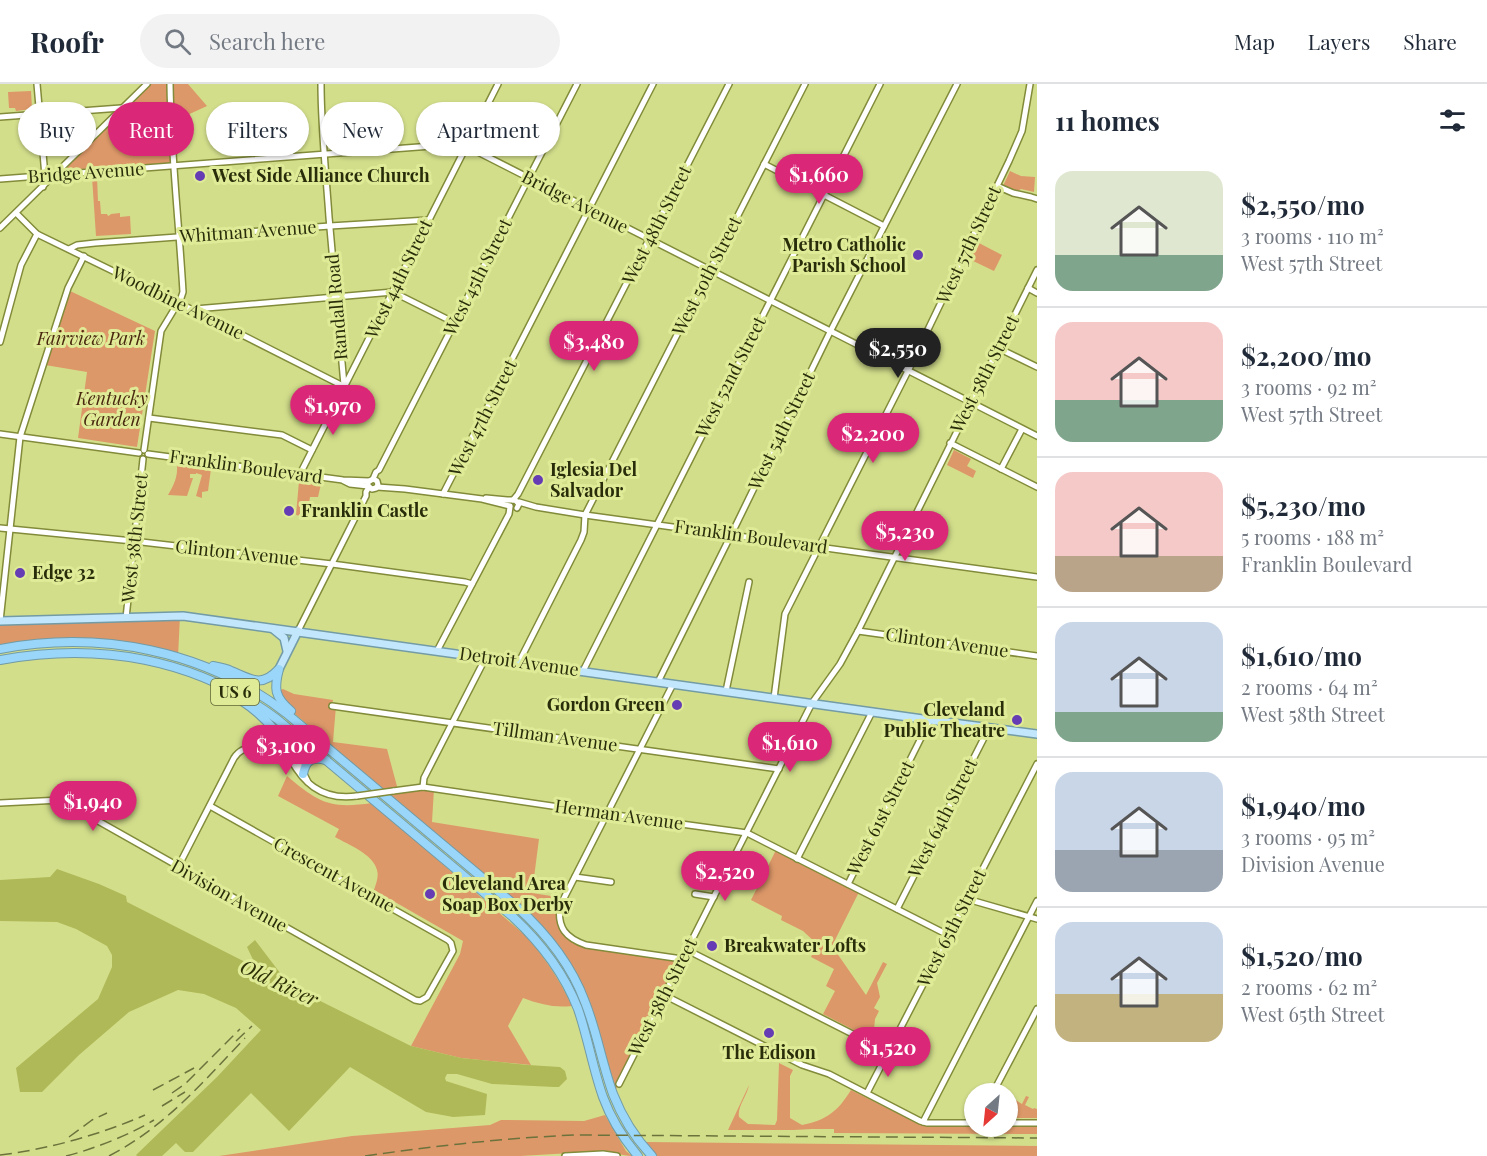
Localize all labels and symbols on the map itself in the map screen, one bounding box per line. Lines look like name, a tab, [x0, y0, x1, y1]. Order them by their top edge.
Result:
pin: $1,660	[770, 154, 868, 205]
street label: Bridge Avenue	[27, 156, 145, 188]
street label: West 48th Street	[615, 160, 697, 289]
place label: West Side Alliance Church	[211, 163, 430, 187]
street label: Bridge Avenue	[518, 164, 633, 238]
marker: West Side Alliance Church	[193, 169, 207, 183]
street label: West 57th Street	[930, 181, 1006, 308]
street label: West 50th Street	[665, 211, 747, 340]
street label: West 45th Street	[437, 213, 517, 340]
street label: Whitman Avenue	[178, 214, 317, 248]
street label: West 44th Street	[358, 214, 438, 343]
place label: Metro Catholic Parish School	[782, 232, 906, 277]
marker: Metro Catholic Parish School	[911, 248, 925, 262]
street label: Randall Road	[319, 252, 353, 361]
street label: Woodbine Avenue	[108, 259, 248, 344]
street label: West 58th Street	[944, 310, 1024, 438]
street label: West 52nd Street	[689, 311, 771, 442]
pin: $3,480	[545, 321, 643, 372]
park label: Fairview Park	[36, 326, 145, 350]
pin: $2,550	[849, 328, 947, 379]
street label: West 47th Street	[442, 354, 522, 481]
street label: West 54th Street	[742, 367, 820, 495]
pin: $1,970	[284, 385, 382, 436]
park label: Kentucky Garden	[75, 386, 148, 431]
pin: $2,200	[824, 413, 922, 464]
street label: Franklin Boulevard	[168, 443, 325, 489]
place label: Iglesia Del Salvador	[550, 457, 638, 502]
street label: West 38th Street	[115, 471, 153, 605]
marker: Iglesia Del Salvador	[531, 473, 545, 487]
place label: Franklin Castle	[301, 498, 428, 522]
marker: Franklin Castle	[282, 504, 296, 518]
pin: $5,230	[856, 511, 954, 562]
street label: Franklin Boulevard	[673, 513, 830, 559]
street label: Clinton Avenue	[174, 534, 300, 570]
place label: Edge 32	[32, 560, 95, 584]
marker: Edge 32	[13, 566, 27, 580]
street label: Clinton Avenue	[884, 622, 1010, 663]
street label: Detroit Avenue	[458, 641, 581, 681]
road number: US 6	[211, 679, 259, 705]
place label: Gordon Green	[547, 692, 665, 716]
place label: Cleveland Public Theatre	[883, 697, 1005, 742]
marker: Gordon Green	[670, 698, 684, 712]
marker: Cleveland Public Theatre	[1010, 713, 1024, 727]
street label: Tillman Avenue	[491, 715, 619, 757]
pin: $1,610	[741, 722, 839, 773]
pin: $3,100	[237, 725, 335, 776]
street label: West 64th Street	[901, 753, 983, 882]
street label: West 61st Street	[840, 756, 920, 880]
pin: $1,940	[44, 781, 142, 832]
street label: Herman Avenue	[553, 793, 685, 835]
street label: Crescent Avenue	[270, 831, 399, 917]
pin: $2,520	[676, 851, 774, 902]
street label: Division Avenue	[167, 853, 292, 937]
street label: West 65th Street	[911, 864, 991, 991]
place label: Cleveland Area Soap Box Derby	[442, 871, 574, 916]
marker: Cleveland Area Soap Box Derby	[423, 887, 437, 901]
street label: West 58th Street	[622, 933, 702, 1061]
place label: Breakwater Lofts	[724, 933, 866, 957]
marker: Breakwater Lofts	[705, 939, 719, 953]
water label: Old River	[236, 952, 324, 1012]
marker: The Edison	[762, 1026, 776, 1040]
pin: $1,520	[839, 1027, 937, 1078]
place label: The Edison	[722, 1040, 816, 1064]
north arrow	[964, 1083, 1018, 1137]

